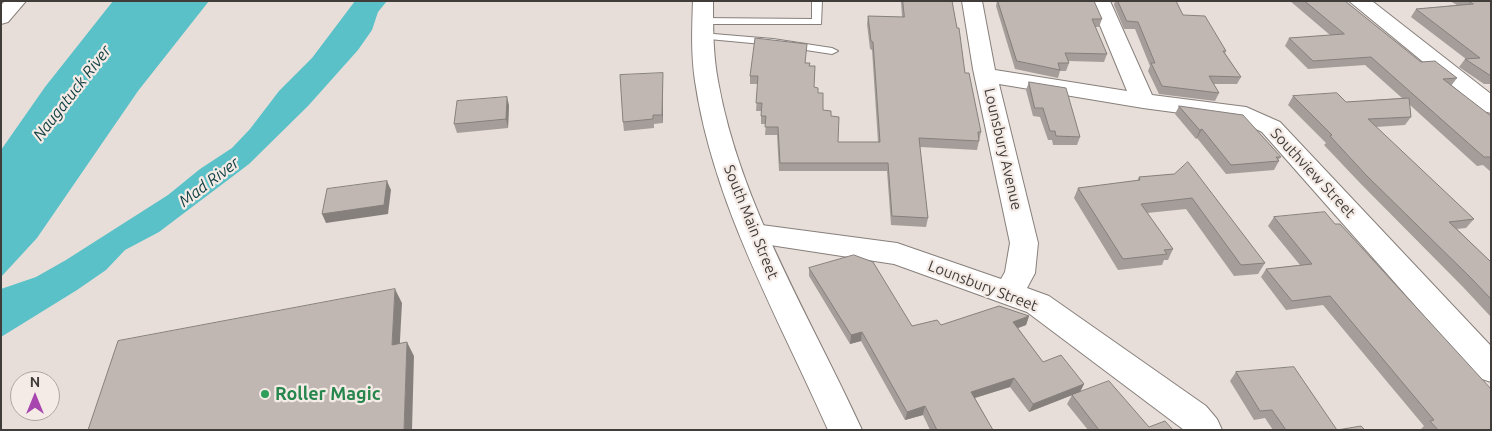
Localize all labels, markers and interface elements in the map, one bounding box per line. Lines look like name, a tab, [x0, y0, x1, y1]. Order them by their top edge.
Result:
water label: Naugatuck River	[29, 42, 115, 144]
street label: Lounsbury Avenue	[980, 86, 1026, 212]
street label: Southview Street	[1267, 125, 1359, 221]
water label: Mad River	[175, 153, 243, 211]
street label: South Main Street	[720, 162, 782, 282]
street label: Lounsbury Street	[926, 257, 1040, 315]
north arrow	[10, 371, 60, 421]
text: N	[30, 374, 40, 390]
place label: Roller Magic	[275, 383, 380, 405]
marker: Roller Magic	[259, 388, 271, 400]

